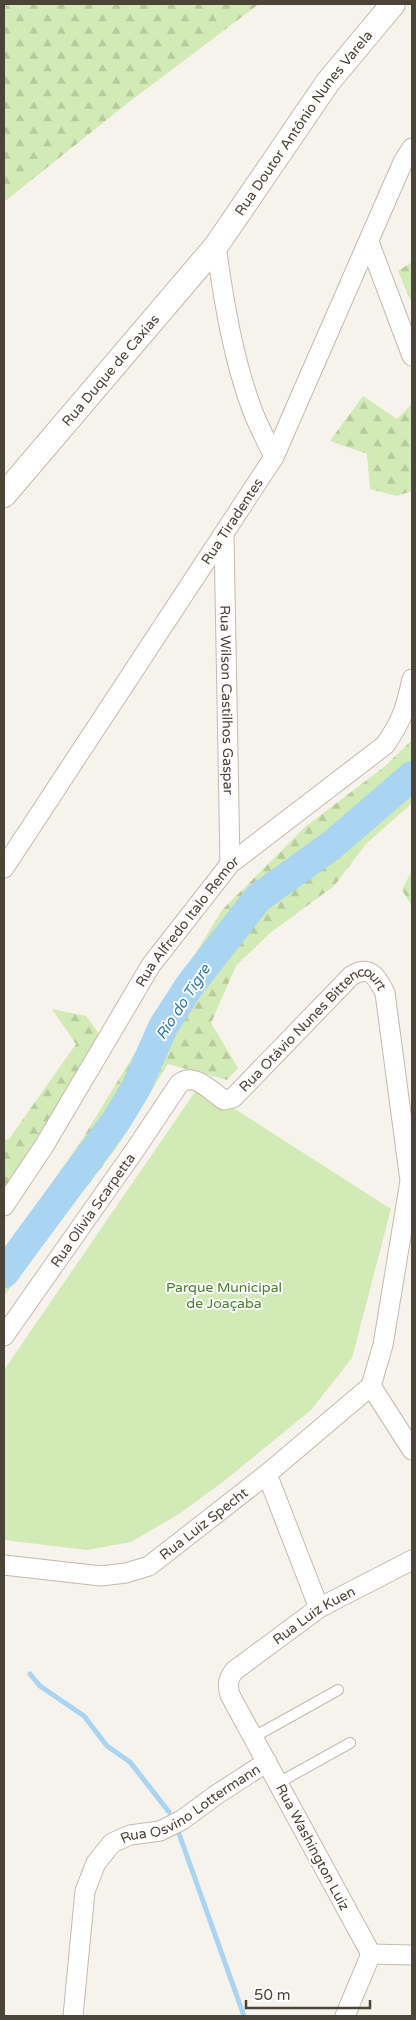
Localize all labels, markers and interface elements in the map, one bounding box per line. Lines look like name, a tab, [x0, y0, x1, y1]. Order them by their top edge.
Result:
street label: Rua Doutor Antônio Nunes Varela	[231, 27, 376, 219]
street label: Rua Duque de Caxias	[58, 311, 163, 430]
street label: Rua Tiradentes	[198, 475, 267, 568]
street label: Rua Wilson Castilhos Gaspar	[216, 605, 237, 796]
street label: Rua Alfredo Italo Remor	[132, 852, 243, 990]
water label: Rio do Tigre	[152, 960, 215, 1043]
street label: Rua Otávio Nunes Bittencourt	[236, 963, 390, 1096]
street label: Rua Olívia Scarpetta	[47, 1150, 139, 1271]
park label: Parque Municipal de Joaçaba	[166, 1279, 282, 1312]
street label: Rua Luiz Specht	[156, 1484, 252, 1564]
street label: Rua Luiz Kuen	[269, 1583, 358, 1648]
street label: Rua Osvino Lottermann	[118, 1761, 264, 1847]
street label: Rua Washington Luiz	[272, 1781, 353, 1913]
scale bar	[246, 1978, 370, 2010]
text: 50 m	[254, 1986, 291, 2004]

